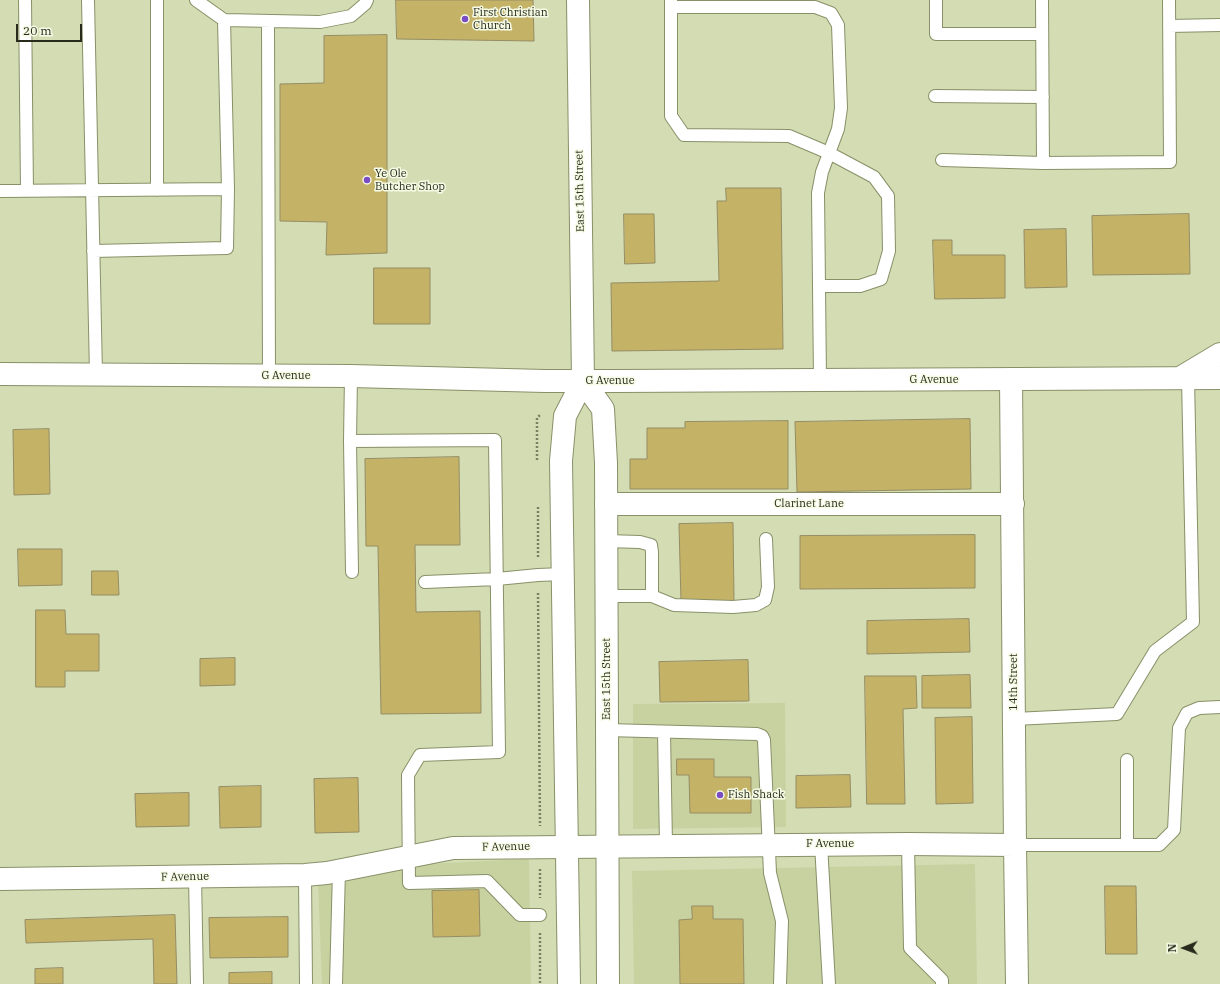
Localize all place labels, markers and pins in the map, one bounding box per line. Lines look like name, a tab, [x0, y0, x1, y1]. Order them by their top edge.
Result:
place label: First Christian Church	[473, 6, 548, 32]
marker: First Christian Church	[460, 14, 470, 24]
place label: Ye Ole Butcher Shop	[375, 167, 445, 193]
marker: Ye Ole Butcher Shop	[362, 175, 372, 185]
place label: Fish Shack	[728, 788, 784, 802]
marker: Fish Shack	[715, 790, 725, 800]

